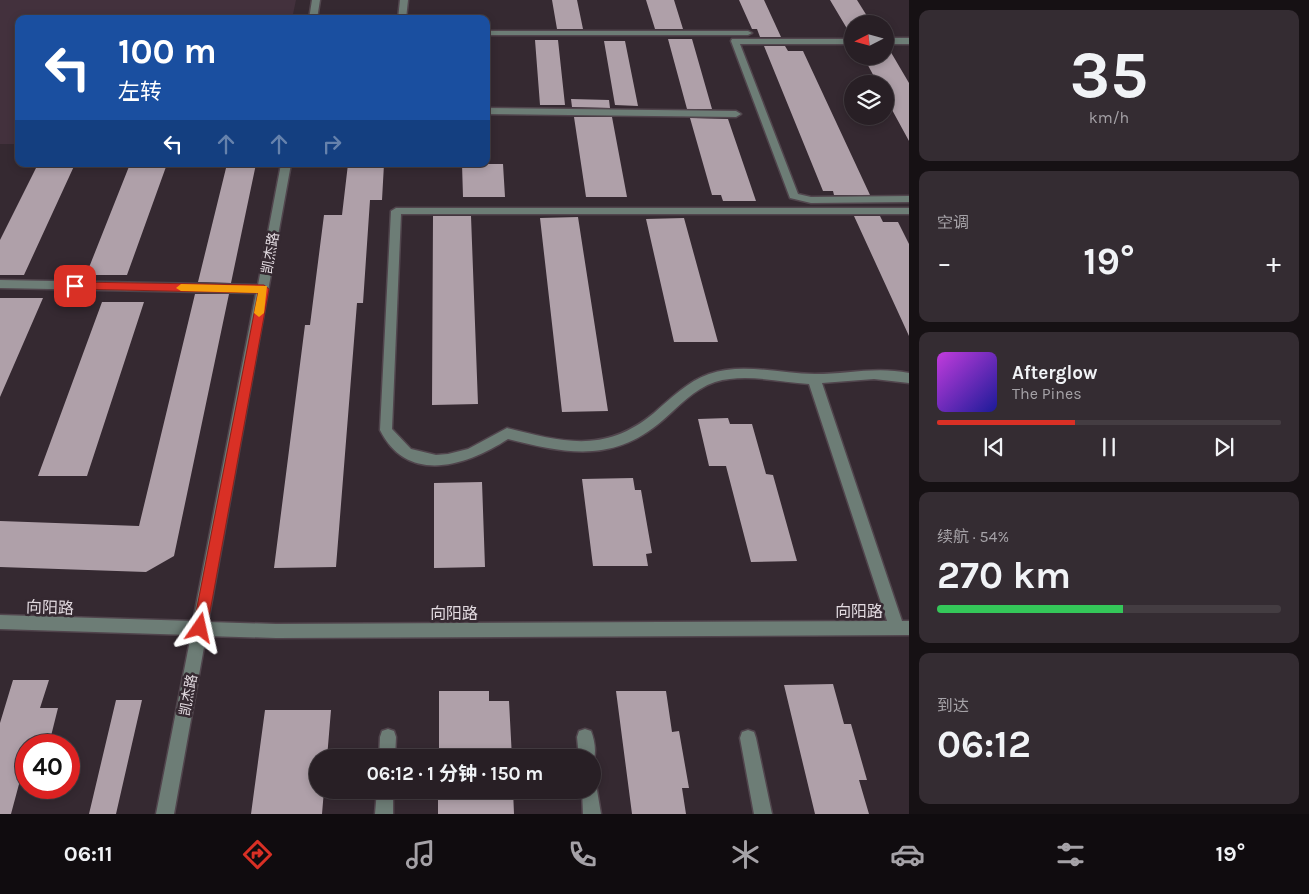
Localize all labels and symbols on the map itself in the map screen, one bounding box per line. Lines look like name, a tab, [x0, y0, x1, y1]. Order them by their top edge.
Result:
north arrow	[844, 15, 894, 65]
street label: 凯杰路	[258, 231, 283, 275]
pin	[54, 265, 96, 307]
street label: 向阳路	[26, 597, 74, 618]
position arrow	[173, 601, 225, 653]
street label: 向阳路	[835, 602, 883, 621]
street label: 向阳路	[430, 604, 478, 623]
street label: 凯杰路	[176, 673, 201, 717]
speed limit sign: 40	[15, 734, 80, 799]

